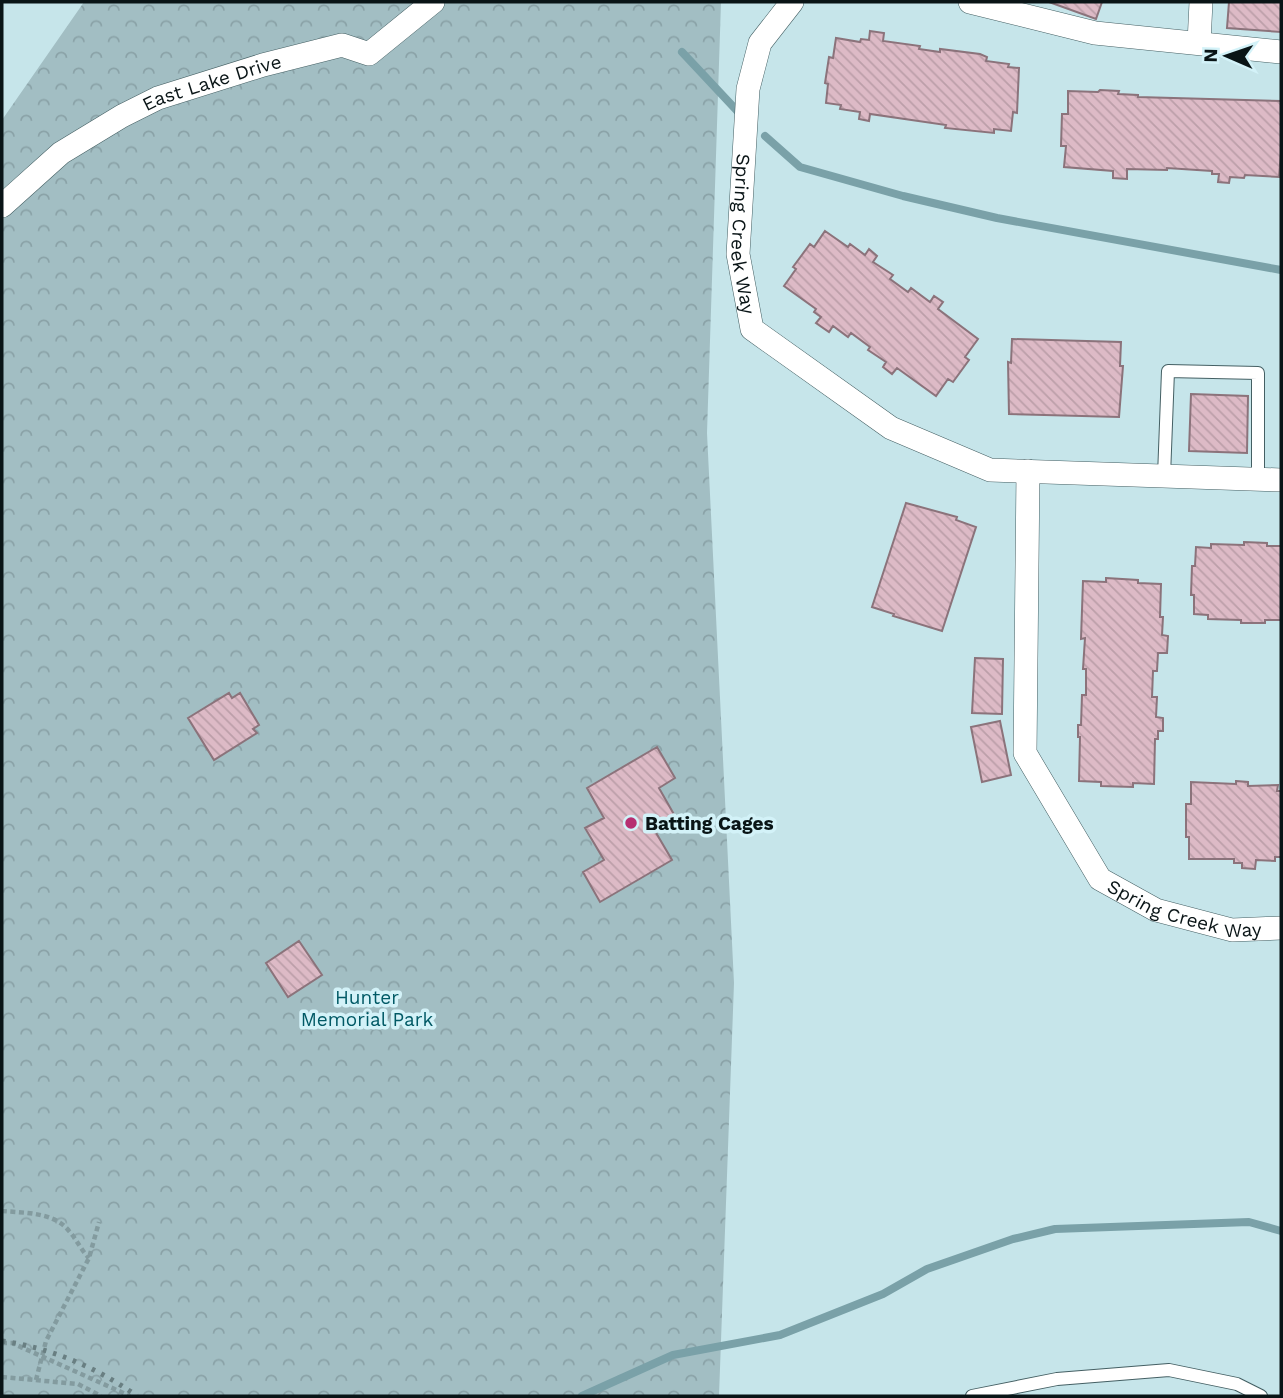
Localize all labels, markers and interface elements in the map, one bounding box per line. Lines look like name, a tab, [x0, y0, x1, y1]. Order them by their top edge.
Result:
north arrow	[1192, 21, 1262, 91]
text: N	[1199, 48, 1222, 63]
street label: East Lake Drive	[139, 50, 284, 116]
street label: Spring Creek Way	[725, 153, 760, 316]
place label: Batting Cages	[645, 812, 774, 835]
marker: Batting Cages	[623, 815, 639, 831]
street label: Spring Creek Way	[1103, 874, 1262, 942]
park label: Hunter Memorial Park	[301, 986, 434, 1031]

